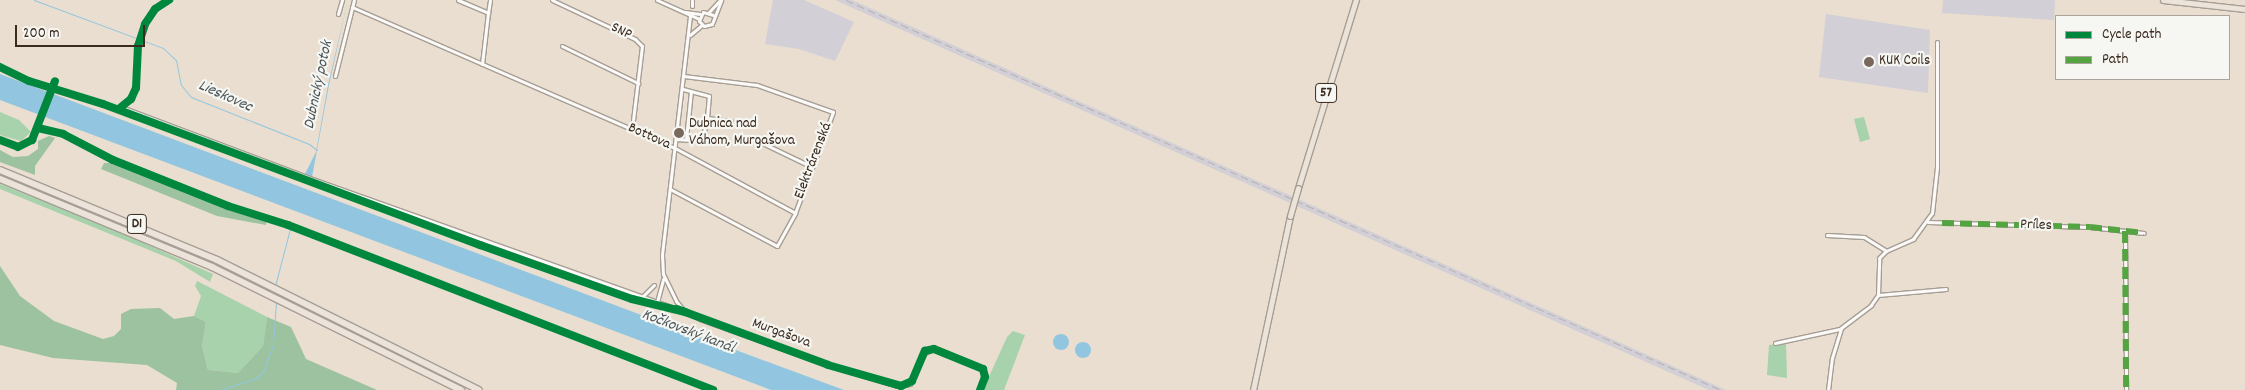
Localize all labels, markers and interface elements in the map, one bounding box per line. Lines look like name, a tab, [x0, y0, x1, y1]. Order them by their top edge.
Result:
scale bar	[18, 15, 148, 47]
legend	[2055, 15, 2230, 80]
street label: SNP	[608, 19, 634, 45]
text: 200 m	[23, 23, 60, 45]
text: Cycle path	[2102, 24, 2161, 46]
water label: Dubnický potok	[300, 39, 338, 131]
text: Path	[2102, 49, 2128, 71]
place label: KUK Coils	[1879, 53, 1930, 71]
marker: KUK Coils	[1863, 56, 1875, 68]
water label: Lieskovec	[195, 77, 255, 117]
road number: 57	[1315, 82, 1337, 105]
place label: Dubnica nad Váhom, Murgašova	[689, 115, 795, 150]
street label: Bottova	[625, 120, 673, 154]
street label: Elektrárenská	[791, 120, 837, 202]
marker: Dubnica nad Váhom, Murgašova	[673, 127, 685, 139]
road number: D1	[126, 212, 148, 235]
street label: Príles	[2020, 216, 2052, 236]
water label: Kočkovský kanál	[639, 305, 737, 359]
street label: Murgašova	[749, 315, 813, 353]

